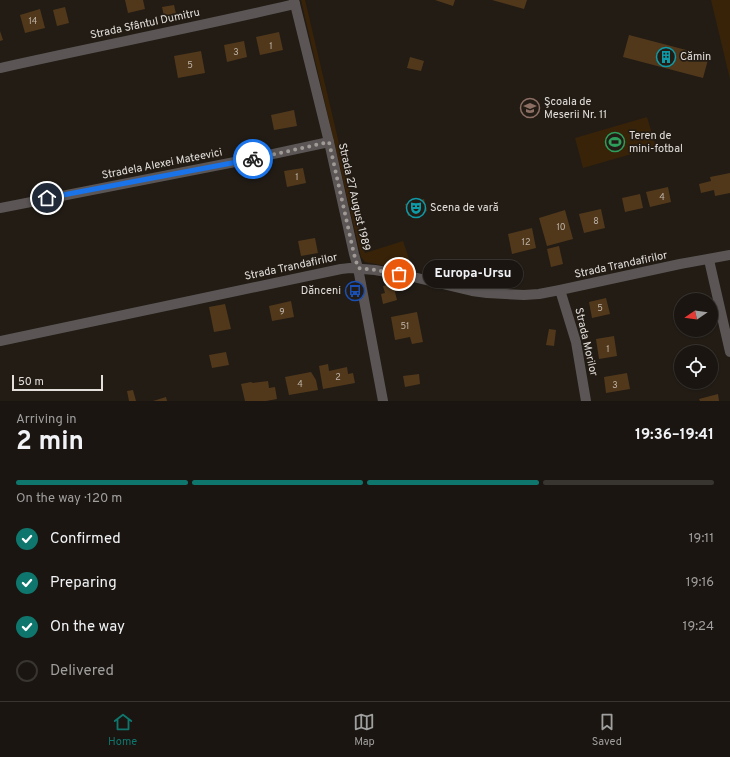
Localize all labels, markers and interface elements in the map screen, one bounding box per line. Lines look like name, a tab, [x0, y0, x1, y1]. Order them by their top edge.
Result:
street label: Strada Sfântul Dumitru	[89, 6, 201, 42]
house number: 14	[29, 16, 38, 27]
house number: 1	[269, 41, 273, 52]
building icon: Cămin	[655, 46, 677, 68]
house number: 3	[233, 47, 239, 58]
place label: Cămin	[680, 50, 711, 64]
house number: 5	[187, 60, 193, 71]
place label: Şcoala de Meserii Nr. 11	[544, 95, 607, 122]
school or university icon: Şcoala de Meserii Nr. 11	[519, 97, 541, 119]
place label: Teren de mini-fotbal	[629, 129, 683, 156]
sports icon: Teren de mini-fotbal	[604, 131, 626, 153]
courier	[233, 139, 273, 179]
street label: Strada 27 August 1989	[335, 142, 373, 252]
street label: Stradela Alexei Mateevici	[101, 145, 223, 183]
icon: bike	[242, 148, 264, 170]
house number: 1	[295, 172, 299, 183]
pin	[30, 181, 64, 215]
icon: home	[36, 187, 58, 209]
house number: 4	[659, 192, 665, 203]
theatre icon: Scena de vară	[405, 197, 427, 219]
place label: Scena de vară	[430, 201, 499, 215]
house number: 8	[593, 216, 599, 227]
house number: 10	[556, 222, 566, 233]
house number: 12	[522, 237, 530, 248]
street label: Strada Trandafirilor	[573, 248, 670, 282]
street label: Strada Trandafirilor	[243, 250, 340, 284]
pin	[382, 257, 416, 291]
callout: Europa-Ursu	[423, 260, 523, 288]
icon: bag	[388, 263, 410, 285]
text: Europa-Ursu	[435, 266, 511, 282]
bus stop icon: Dănceni	[344, 280, 366, 302]
place label: Dănceni	[301, 284, 341, 298]
north arrow	[674, 293, 718, 337]
map controls	[674, 293, 718, 389]
house number: 5	[597, 303, 603, 314]
street label: Strada Morilor	[571, 306, 601, 378]
house number: 9	[279, 307, 285, 318]
house number: 51	[401, 321, 409, 332]
house number: 1	[606, 344, 610, 355]
button: locate	[674, 345, 718, 389]
house number: 2	[335, 372, 341, 383]
scale bar	[12, 373, 103, 392]
text: 50 m	[18, 375, 44, 389]
house number: 4	[297, 379, 303, 390]
house number: 3	[612, 380, 618, 391]
text: Arriving in	[16, 412, 77, 428]
text: 2 min	[16, 426, 84, 459]
text: 19:36–19:41	[635, 426, 714, 445]
text: On the way · 120 m	[16, 491, 122, 507]
icon: check	[16, 528, 38, 550]
text: Confirmed	[50, 530, 121, 549]
text: 19:11	[689, 531, 714, 547]
icon: check	[16, 572, 38, 594]
text: Preparing	[50, 574, 117, 593]
text: 19:16	[686, 575, 714, 591]
icon: check	[16, 616, 38, 638]
text: On the way	[50, 618, 125, 637]
text: 19:24	[683, 619, 714, 635]
text: Delivered	[50, 662, 114, 681]
tab: Home	[108, 711, 137, 749]
tab: Map	[353, 711, 375, 749]
tab: Saved	[592, 711, 622, 749]

